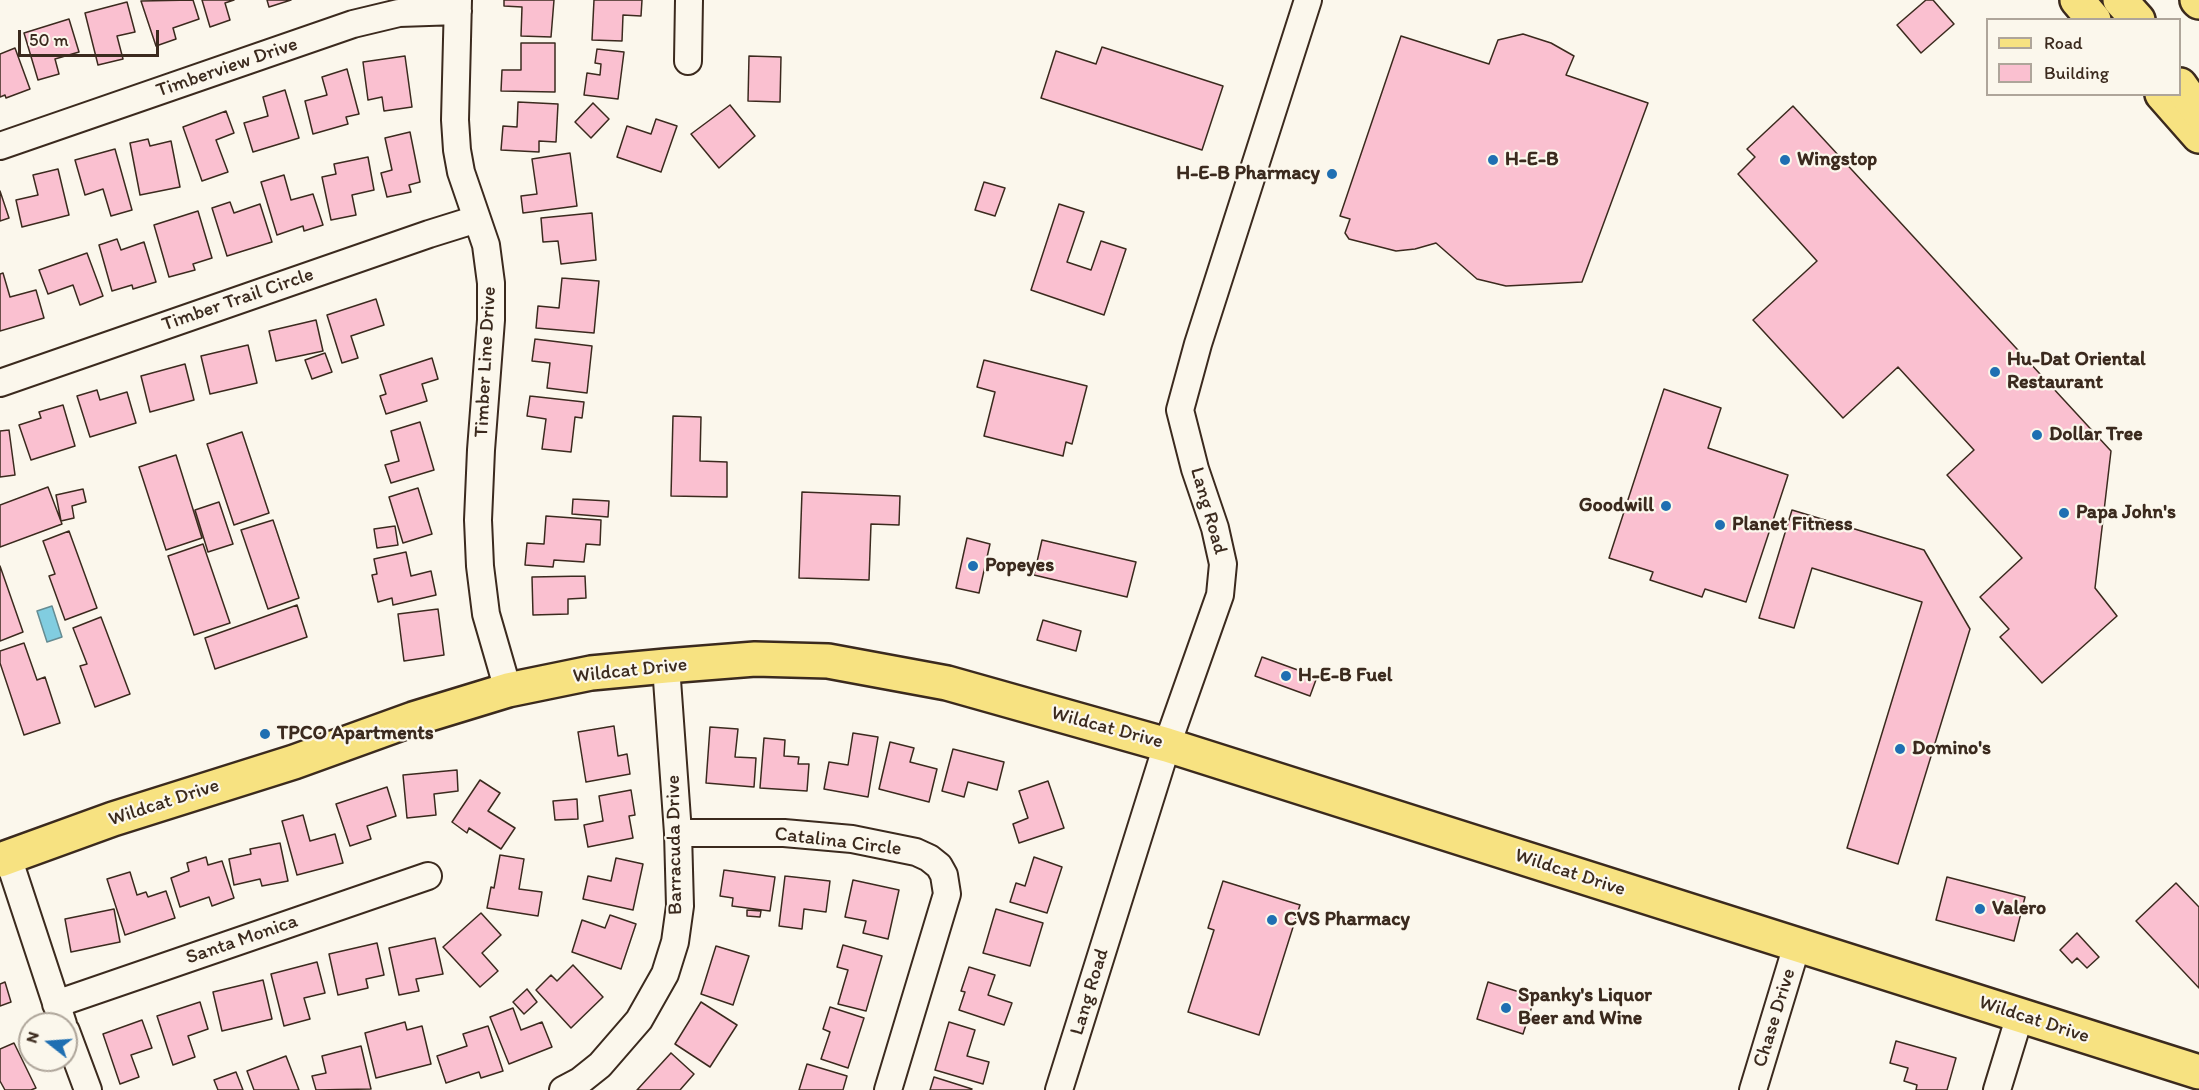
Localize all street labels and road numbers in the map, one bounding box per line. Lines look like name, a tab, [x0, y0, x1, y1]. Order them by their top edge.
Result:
street label: Timberview Drive	[153, 33, 301, 103]
street label: Timber Trail Circle	[159, 263, 317, 337]
street label: Timber Line Drive	[470, 286, 502, 438]
street label: Lang Road	[1184, 465, 1232, 557]
street label: Wildcat Drive	[572, 653, 688, 689]
street label: Wildcat Drive	[1048, 702, 1166, 754]
street label: Wildcat Drive	[106, 774, 222, 832]
street label: Barracuda Drive	[662, 775, 688, 915]
street label: Catalina Circle	[773, 822, 903, 862]
street label: Wildcat Drive	[1512, 844, 1628, 902]
street label: Santa Monica	[183, 910, 301, 970]
street label: Lang Road	[1065, 946, 1115, 1038]
street label: Chase Drive	[1749, 966, 1801, 1070]
street label: Wildcat Drive	[1976, 991, 2092, 1049]

